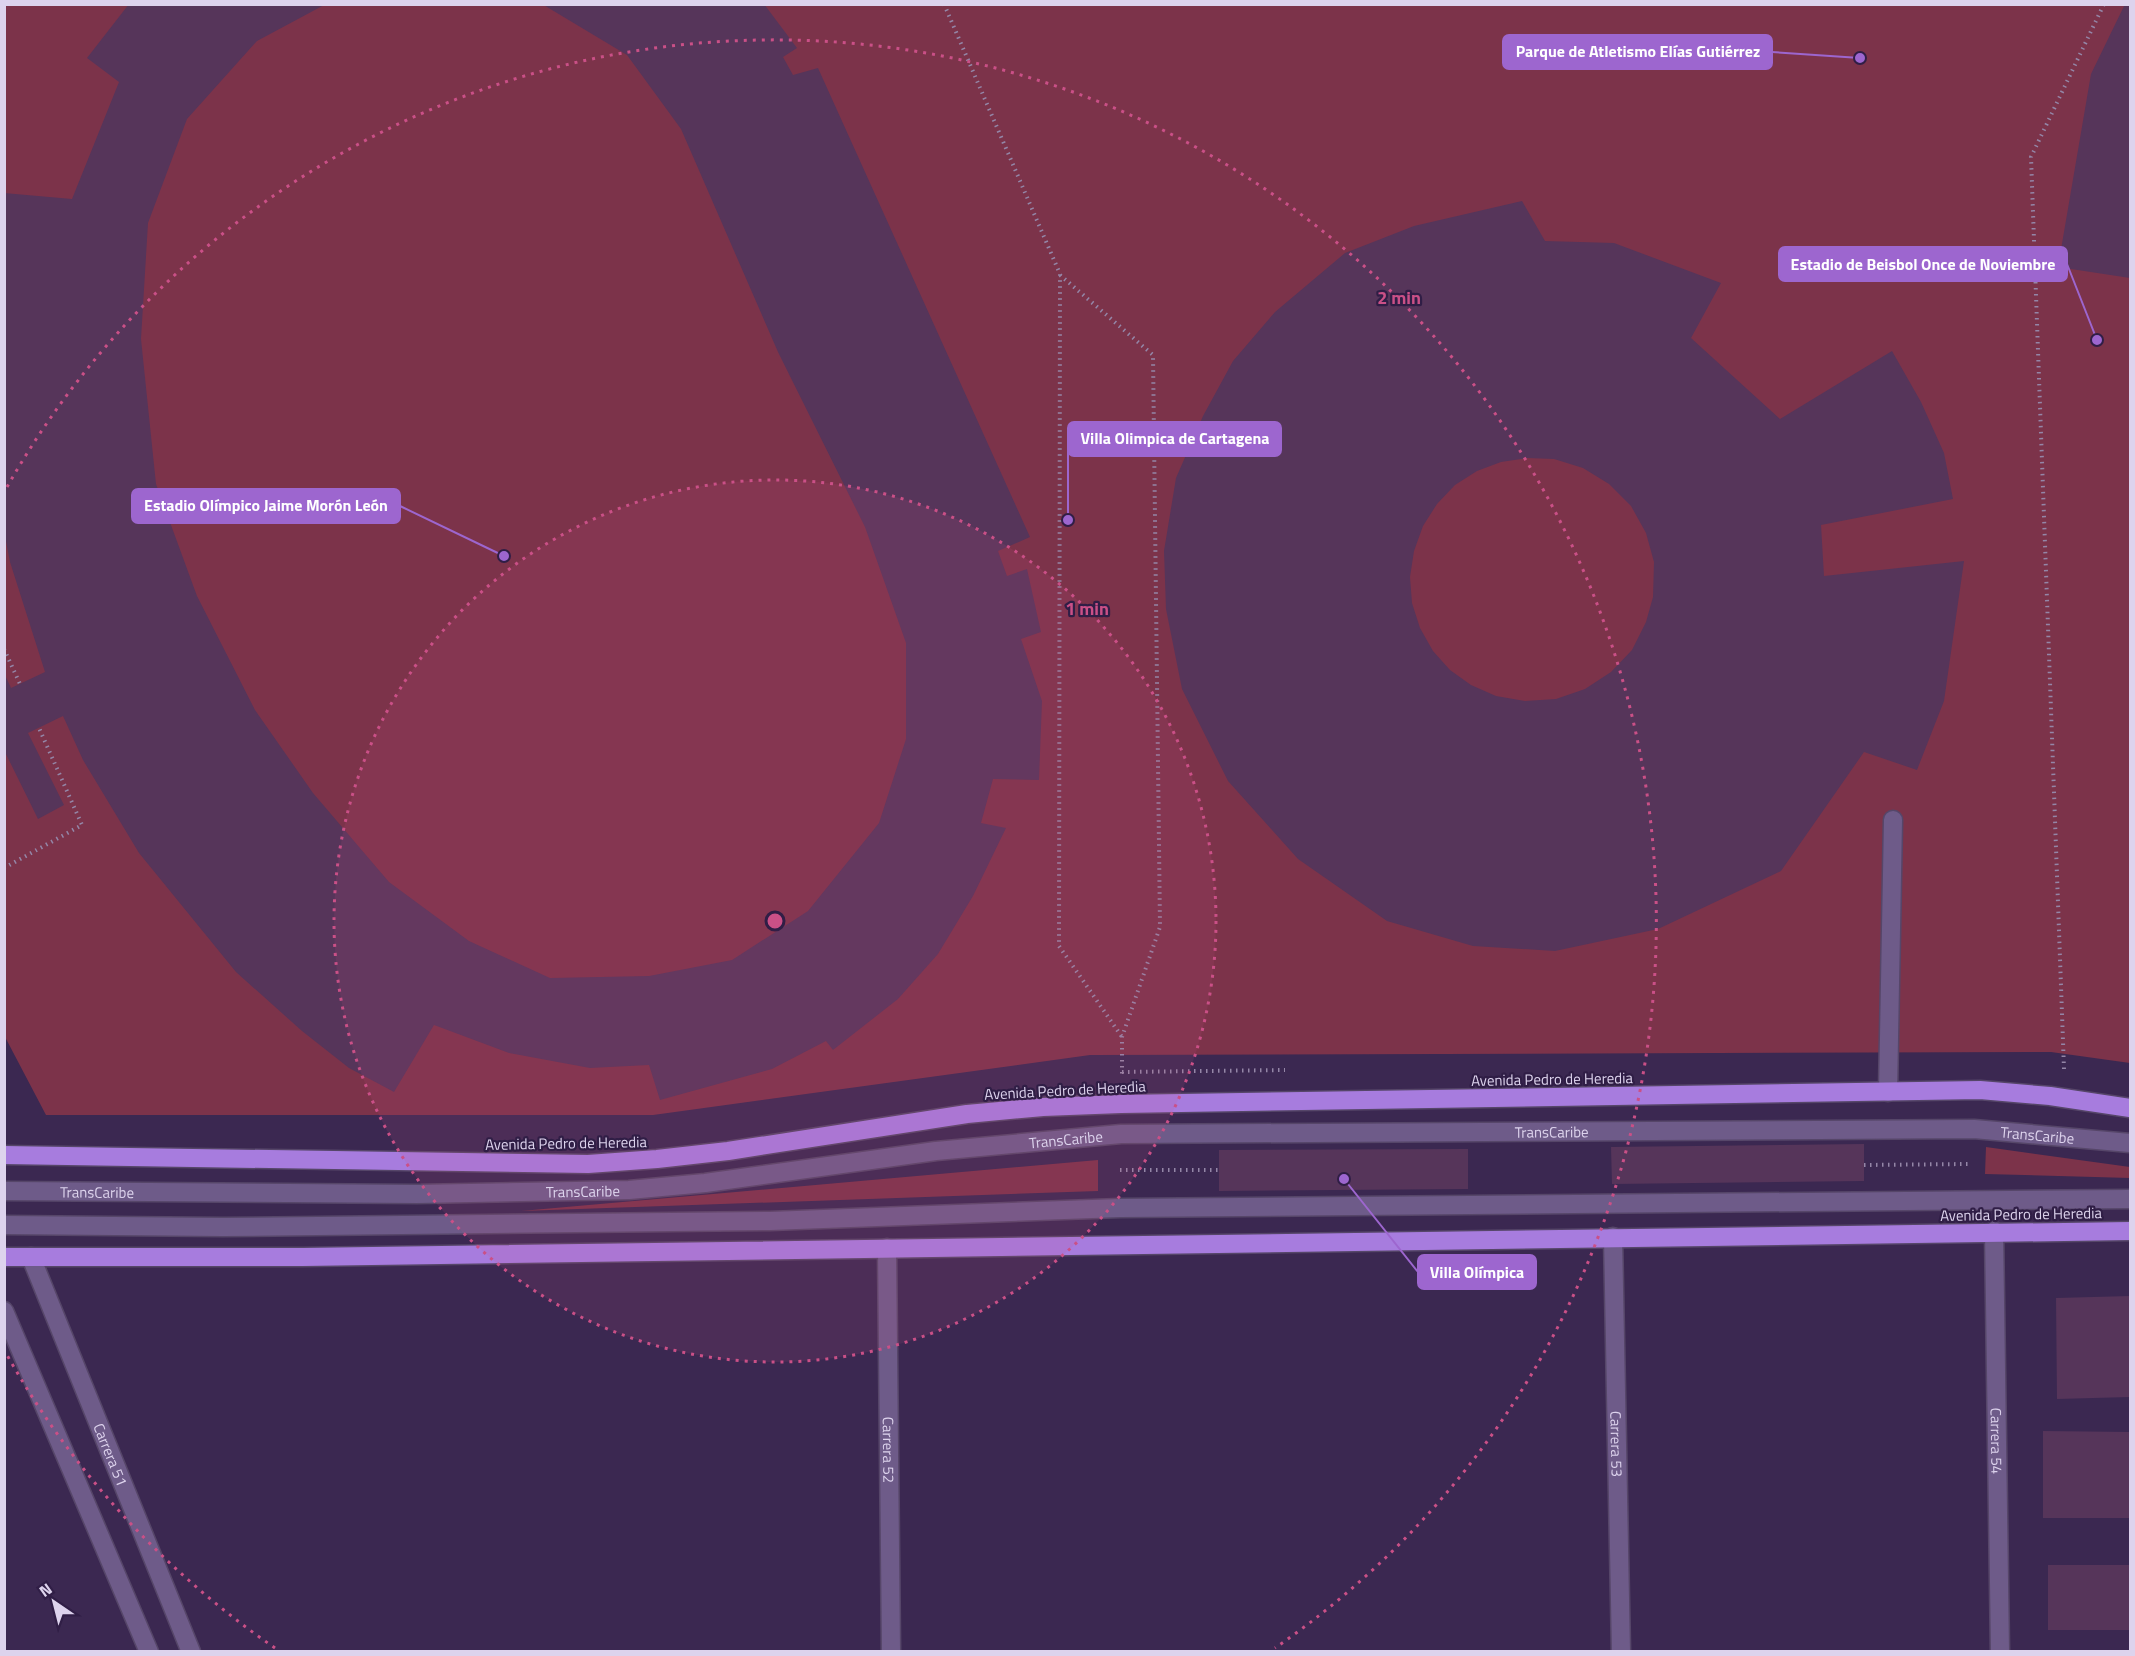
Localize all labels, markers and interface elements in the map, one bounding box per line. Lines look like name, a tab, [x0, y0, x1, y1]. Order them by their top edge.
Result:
callout: Parque de Atletismo Elías Gutiérrez	[1503, 35, 1772, 69]
text: Parque de Atletismo Elías Gutiérrez	[1516, 39, 1760, 63]
callout: Estadio de Beisbol Once de Noviembre	[1779, 247, 2067, 281]
text: Estadio de Beisbol Once de Noviembre	[1791, 252, 2055, 276]
text: 2 min	[1377, 284, 1421, 311]
callout: Villa Olimpica de Cartagena	[1068, 422, 1281, 456]
text: Villa Olimpica de Cartagena	[1080, 426, 1270, 450]
callout: Estadio Olímpico Jaime Morón León	[132, 489, 400, 523]
text: Estadio Olímpico Jaime Morón León	[144, 493, 388, 517]
text: 1 min	[1065, 595, 1109, 622]
centre of rings	[765, 911, 785, 931]
street label: Avenida Pedro de Heredia	[1471, 1066, 1634, 1092]
street label: Avenida Pedro de Heredia	[984, 1074, 1147, 1106]
street label: TransCaribe	[1515, 1120, 1589, 1143]
street label: TransCaribe	[1999, 1120, 2075, 1149]
street label: TransCaribe	[1028, 1124, 1104, 1154]
street label: Avenida Pedro de Heredia	[485, 1130, 648, 1156]
street label: TransCaribe	[546, 1179, 620, 1203]
street label: TransCaribe	[60, 1180, 134, 1203]
street label: Avenida Pedro de Heredia	[1940, 1201, 2103, 1227]
callout: Villa Olímpica	[1418, 1255, 1536, 1289]
text: Villa Olímpica	[1430, 1260, 1524, 1284]
street label: Carrera 54	[1985, 1408, 2009, 1474]
street label: Carrera 53	[1605, 1411, 1629, 1477]
street label: Carrera 52	[877, 1417, 901, 1483]
street label: Carrera 51	[88, 1419, 134, 1489]
north arrow	[24, 1572, 84, 1632]
text: N	[34, 1577, 57, 1603]

